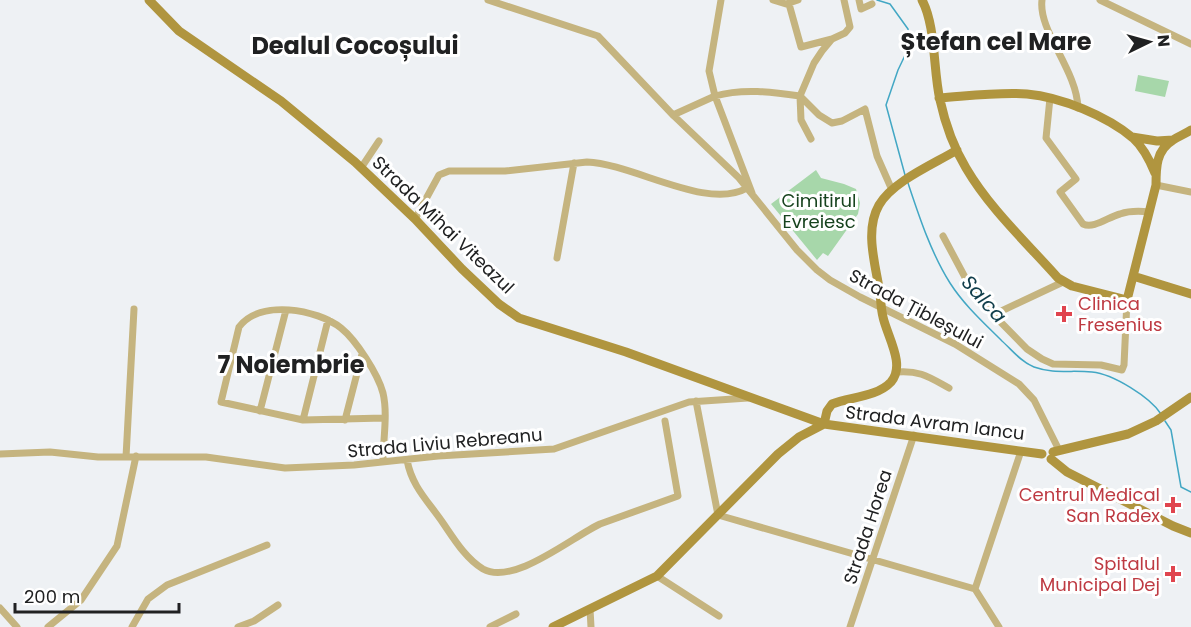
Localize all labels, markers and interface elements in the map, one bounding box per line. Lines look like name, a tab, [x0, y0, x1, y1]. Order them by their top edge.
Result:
north arrow	[1119, 12, 1179, 72]
district label: Ștefan cel Mare	[900, 25, 1092, 58]
district label: Dealul Cocoșului	[251, 29, 459, 62]
text: N	[1151, 34, 1175, 48]
street label: Strada Mihai Viteazul	[367, 150, 520, 299]
park label: Cimitirul Evreiesc	[782, 188, 856, 234]
street label: Strada Țibleșului	[845, 263, 988, 354]
water label: Salca	[955, 269, 1013, 329]
place label: Clinica Fresenius	[1078, 291, 1162, 337]
marker: Clinica Fresenius	[1055, 305, 1073, 323]
district label: 7 Noiembrie	[218, 348, 365, 381]
street label: Strada Avram Iancu	[844, 399, 1026, 446]
street label: Strada Liviu Rebreanu	[346, 422, 543, 463]
street label: Strada Horea	[837, 466, 898, 587]
place label: Centrul Medical San Radex	[1019, 482, 1160, 528]
marker: Centrul Medical San Radex	[1164, 496, 1182, 514]
place label: Spitalul Municipal Dej	[1040, 551, 1160, 597]
marker: Spitalul Municipal Dej	[1164, 565, 1182, 583]
scale bar	[15, 576, 178, 614]
text: 200 m	[24, 584, 80, 609]

